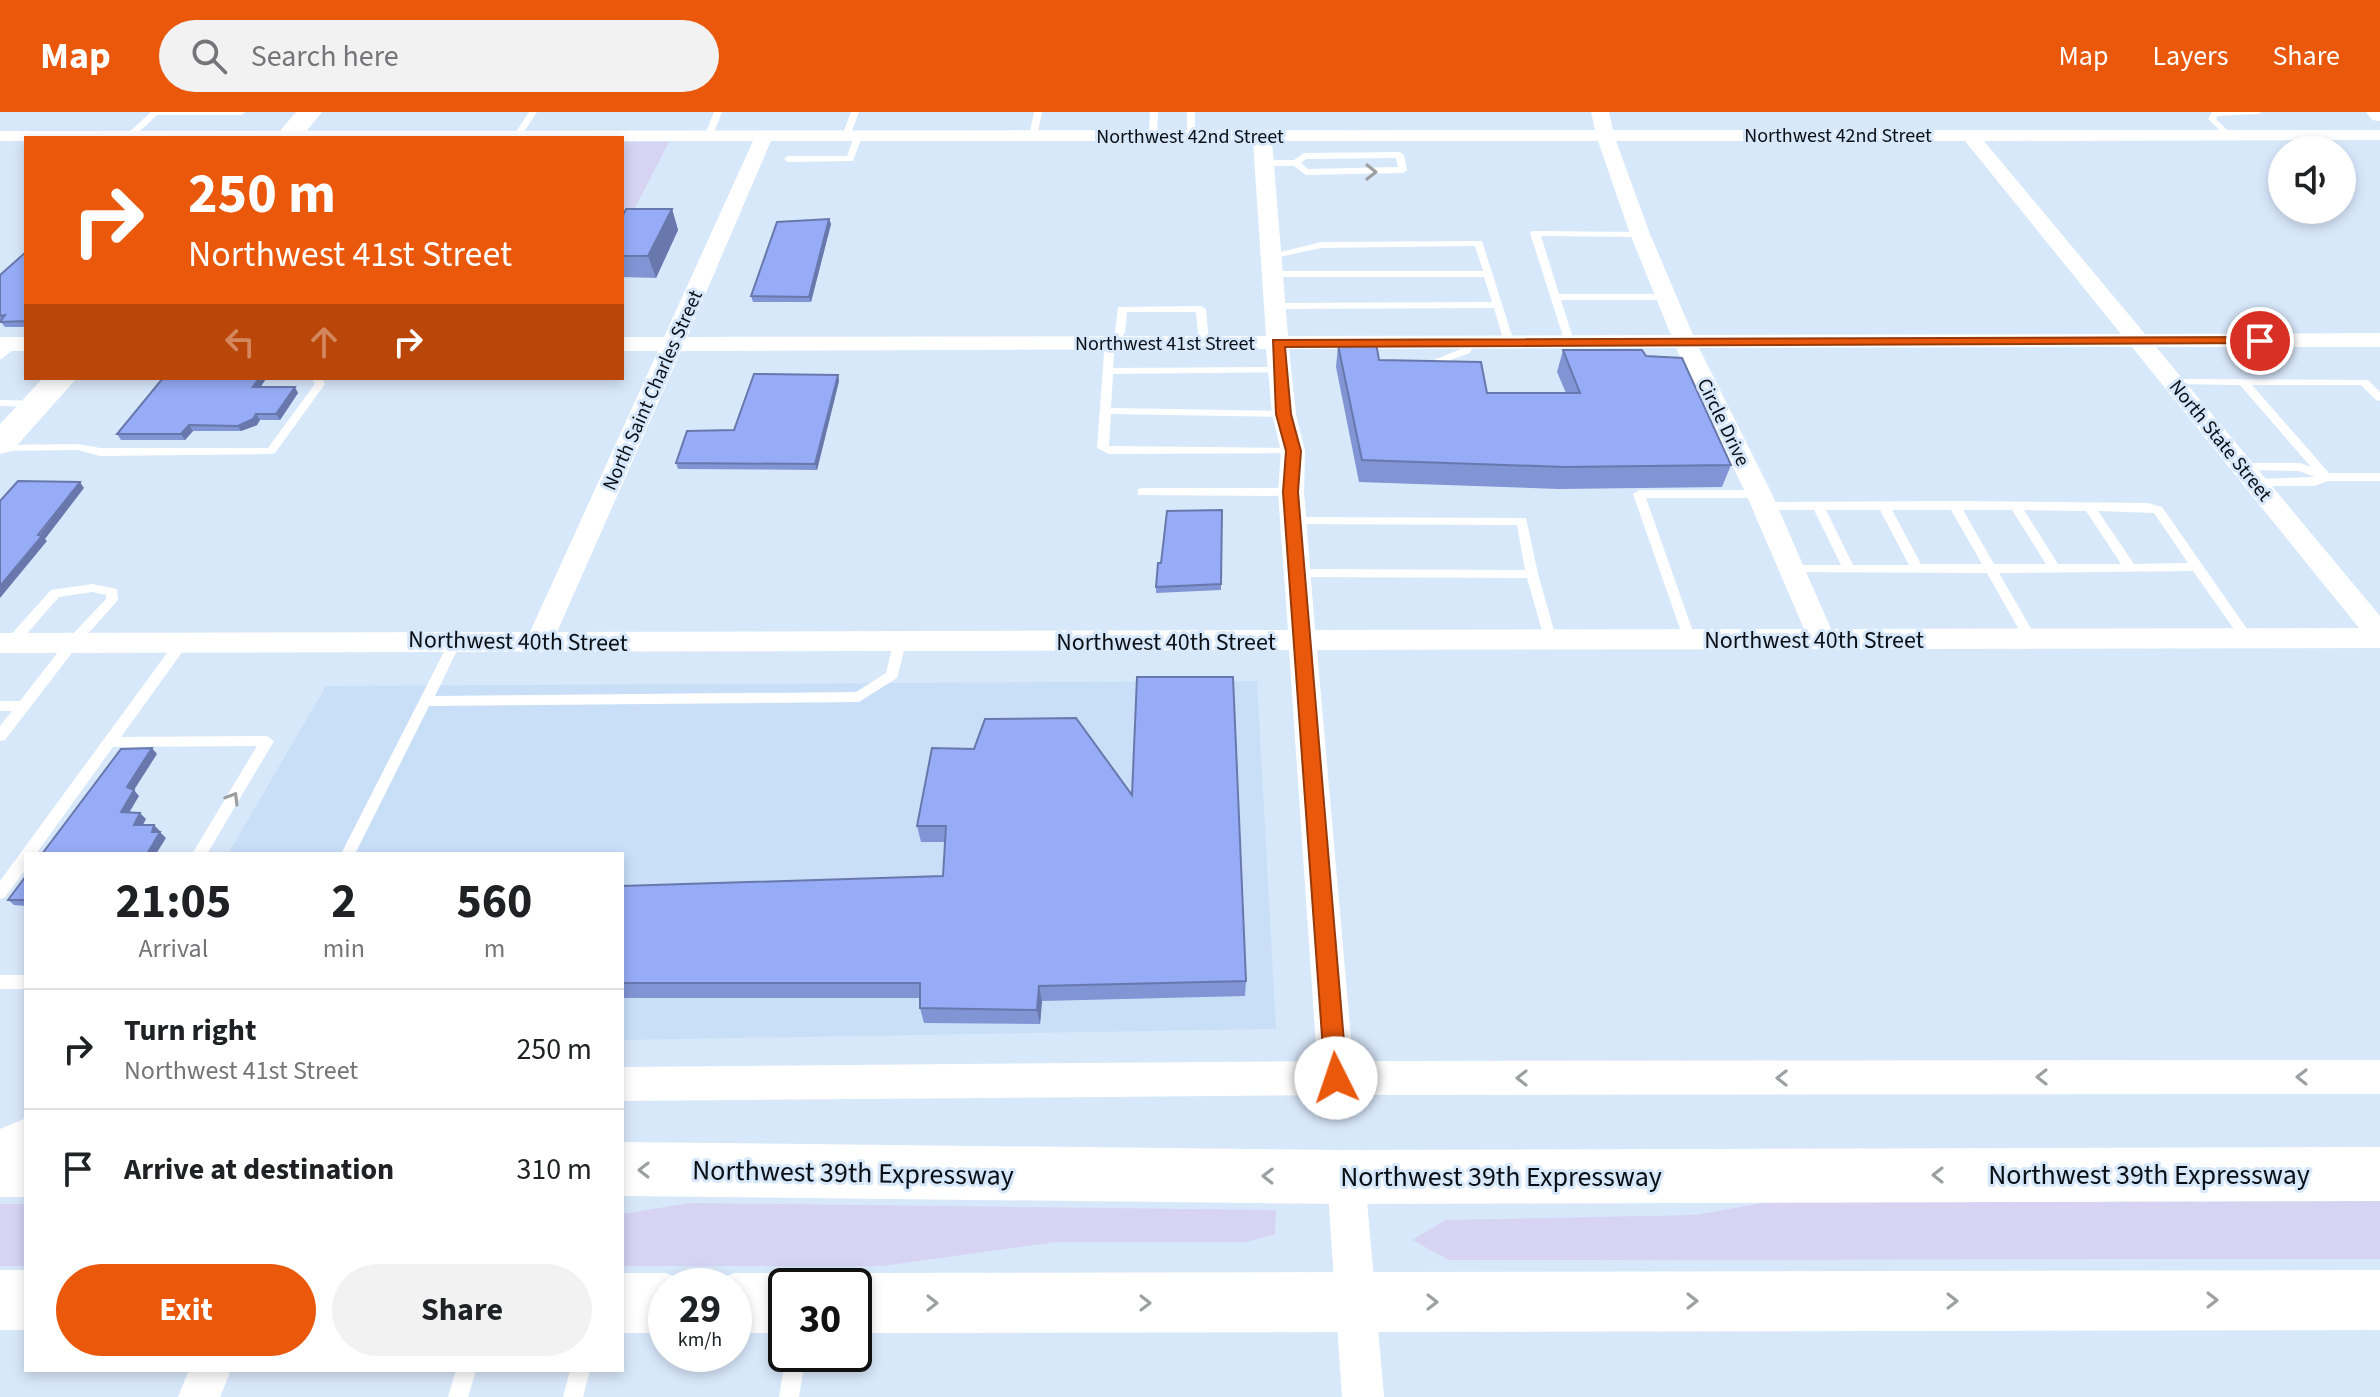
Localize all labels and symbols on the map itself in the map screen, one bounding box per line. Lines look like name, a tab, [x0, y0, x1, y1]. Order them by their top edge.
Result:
street label: Northwest 42nd Street	[1744, 122, 1932, 150]
street label: Northwest 42nd Street	[1096, 123, 1284, 151]
one-way arrow	[1365, 163, 1378, 181]
street label: North Saint Charles Street	[596, 286, 710, 495]
pin	[2226, 307, 2294, 375]
street label: Northwest 41st Street	[1075, 330, 1255, 358]
street label: Circle Drive	[1690, 374, 1756, 471]
street label: North State Street	[2162, 374, 2278, 508]
street label: Northwest 40th Street	[408, 622, 628, 661]
street label: Northwest 40th Street	[1704, 623, 1924, 658]
street label: Northwest 40th Street	[1056, 625, 1276, 660]
one-way arrow	[223, 792, 239, 807]
position arrow	[1294, 1036, 1378, 1120]
one-way arrow	[2035, 1068, 2048, 1086]
one-way arrow	[2295, 1068, 2308, 1086]
one-way arrow	[1515, 1069, 1528, 1087]
one-way arrow	[1775, 1069, 1788, 1087]
street label: Northwest 39th Expressway	[692, 1150, 1014, 1196]
street label: Northwest 39th Expressway	[1988, 1155, 2310, 1195]
street label: Northwest 39th Expressway	[1340, 1157, 1662, 1197]
one-way arrow	[637, 1161, 650, 1178]
one-way arrow	[1931, 1166, 1944, 1184]
one-way arrow	[1261, 1168, 1274, 1185]
speed limit sign: 30	[768, 1268, 872, 1372]
one-way arrow	[2206, 1291, 2219, 1309]
one-way arrow	[1686, 1292, 1699, 1310]
one-way arrow	[1946, 1292, 1959, 1310]
one-way arrow	[1426, 1293, 1439, 1311]
one-way arrow	[926, 1294, 939, 1312]
one-way arrow	[1139, 1294, 1152, 1312]

